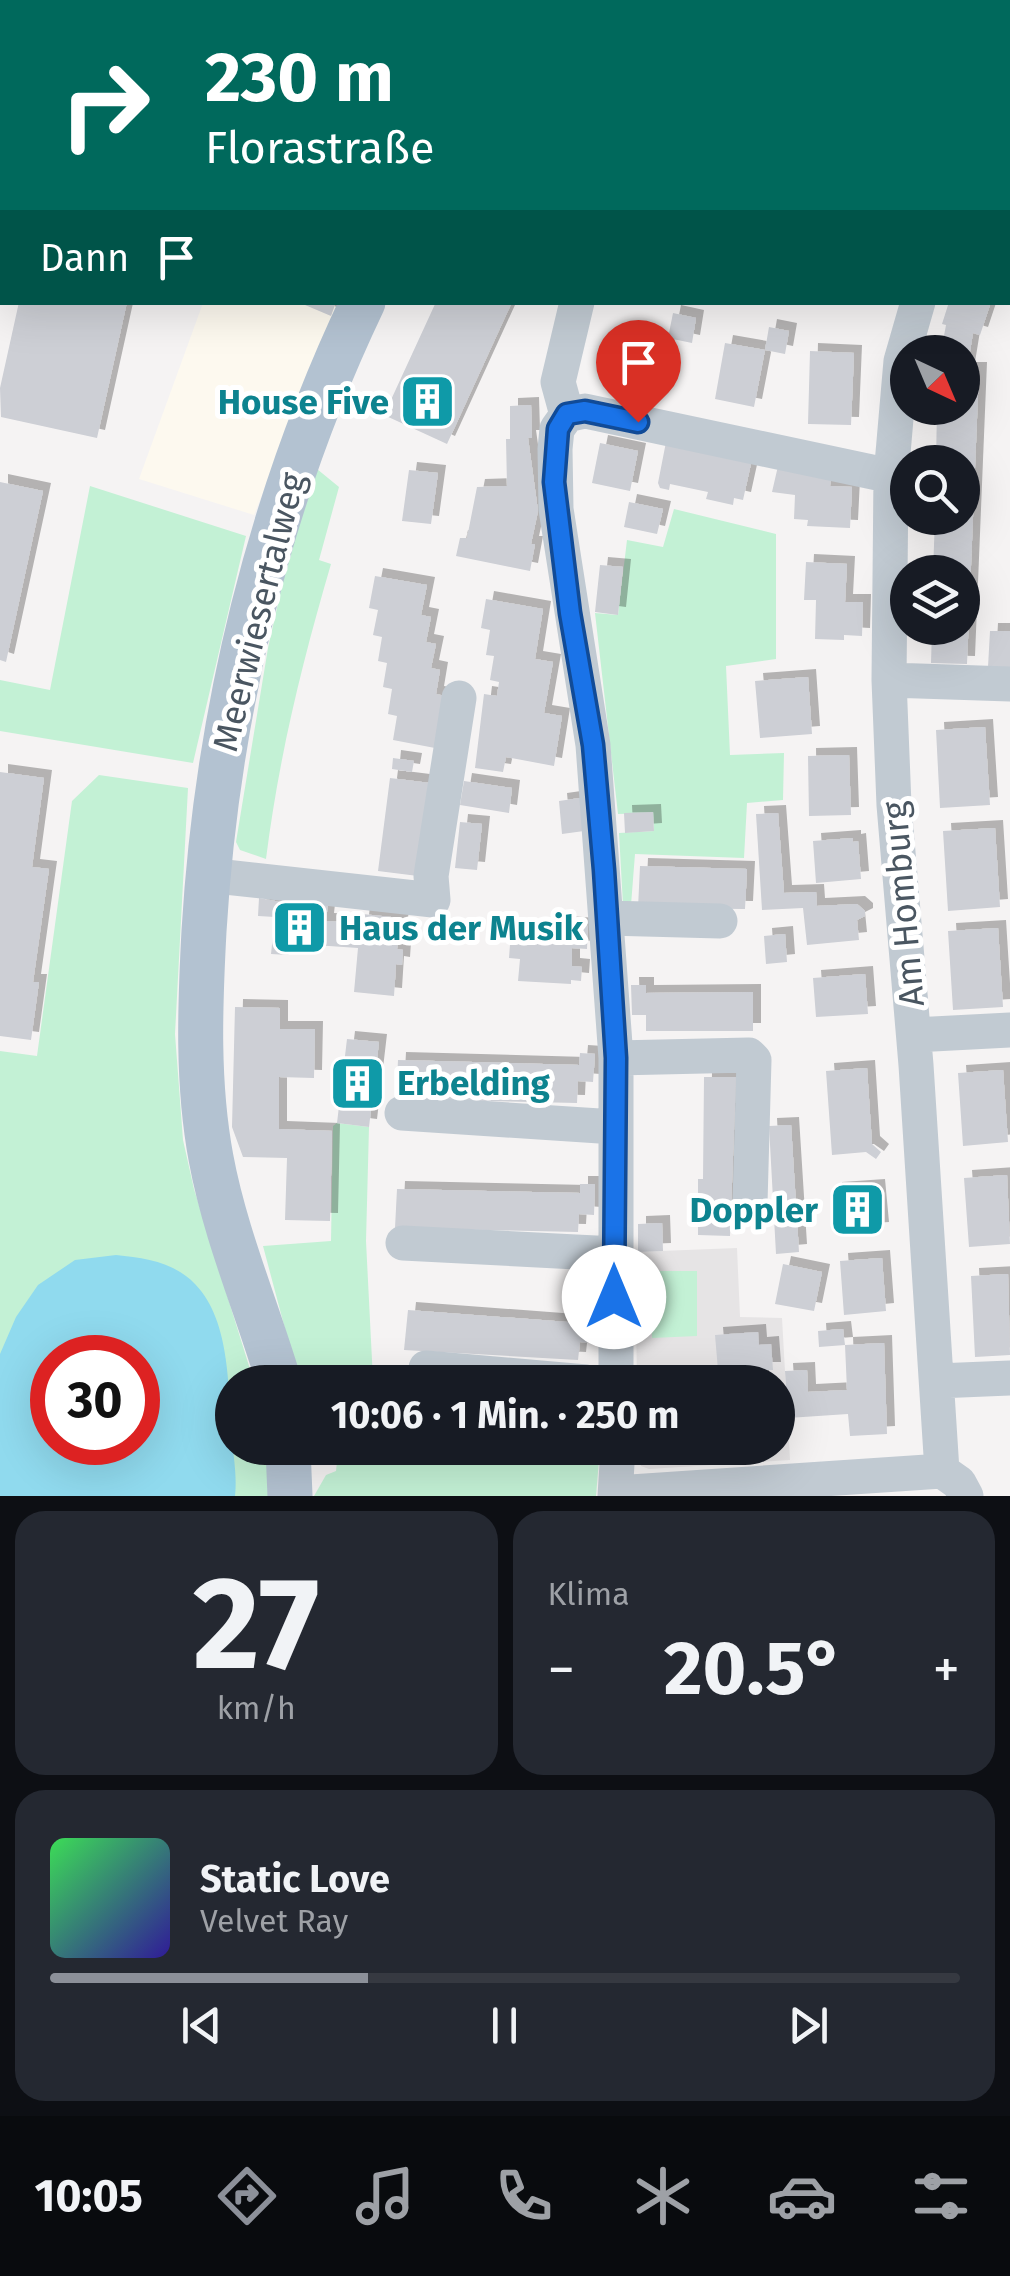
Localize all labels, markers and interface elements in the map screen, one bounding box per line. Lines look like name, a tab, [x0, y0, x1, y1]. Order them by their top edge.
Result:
text: 230 m	[205, 36, 394, 120]
icon: right	[40, 40, 170, 170]
text: Florastraße	[205, 121, 434, 175]
icon: arrive	[149, 230, 204, 285]
text: Dann	[40, 235, 129, 281]
pin	[596, 320, 681, 423]
icon: arrive	[611, 335, 666, 390]
north arrow	[890, 335, 980, 425]
map controls	[890, 335, 980, 645]
building icon: House Five	[398, 372, 458, 432]
place label: House Five	[218, 381, 389, 423]
button: search	[890, 445, 980, 535]
street label: Meerwiesertalweg	[204, 468, 314, 756]
button: layers	[890, 555, 980, 645]
street label: Am Homburg	[873, 799, 933, 1008]
building icon: Haus der Musik	[270, 898, 330, 958]
place label: Haus der Musik	[339, 907, 584, 949]
building icon: Erbelding	[328, 1053, 388, 1113]
place label: Erbelding	[397, 1062, 551, 1104]
building icon: Doppler	[827, 1180, 887, 1240]
place label: Doppler	[689, 1189, 819, 1231]
position arrow	[562, 1245, 666, 1349]
speed limit sign: 30	[30, 1335, 160, 1465]
text: 10:06 · 1 Min. · 250 m	[331, 1392, 679, 1438]
text: 27	[193, 1546, 320, 1702]
text: Klima	[548, 1575, 630, 1613]
text: 20.5°	[664, 1624, 844, 1714]
text: −	[548, 1637, 575, 1703]
text: +	[933, 1637, 960, 1703]
text: km/h	[217, 1689, 296, 1727]
text: Static Love	[200, 1856, 390, 1902]
text: Velvet Ray	[200, 1902, 348, 1940]
icon: previous	[174, 1998, 229, 2053]
icon: pause	[477, 1998, 532, 2053]
icon: next	[781, 1998, 836, 2053]
icon: directions	[212, 2161, 282, 2231]
icon: music	[350, 2161, 420, 2231]
icon: phone	[489, 2161, 559, 2231]
icon: climate	[628, 2161, 698, 2231]
icon: car	[767, 2161, 837, 2231]
icon: filters	[906, 2161, 976, 2231]
text: 10:05	[34, 2169, 143, 2223]

